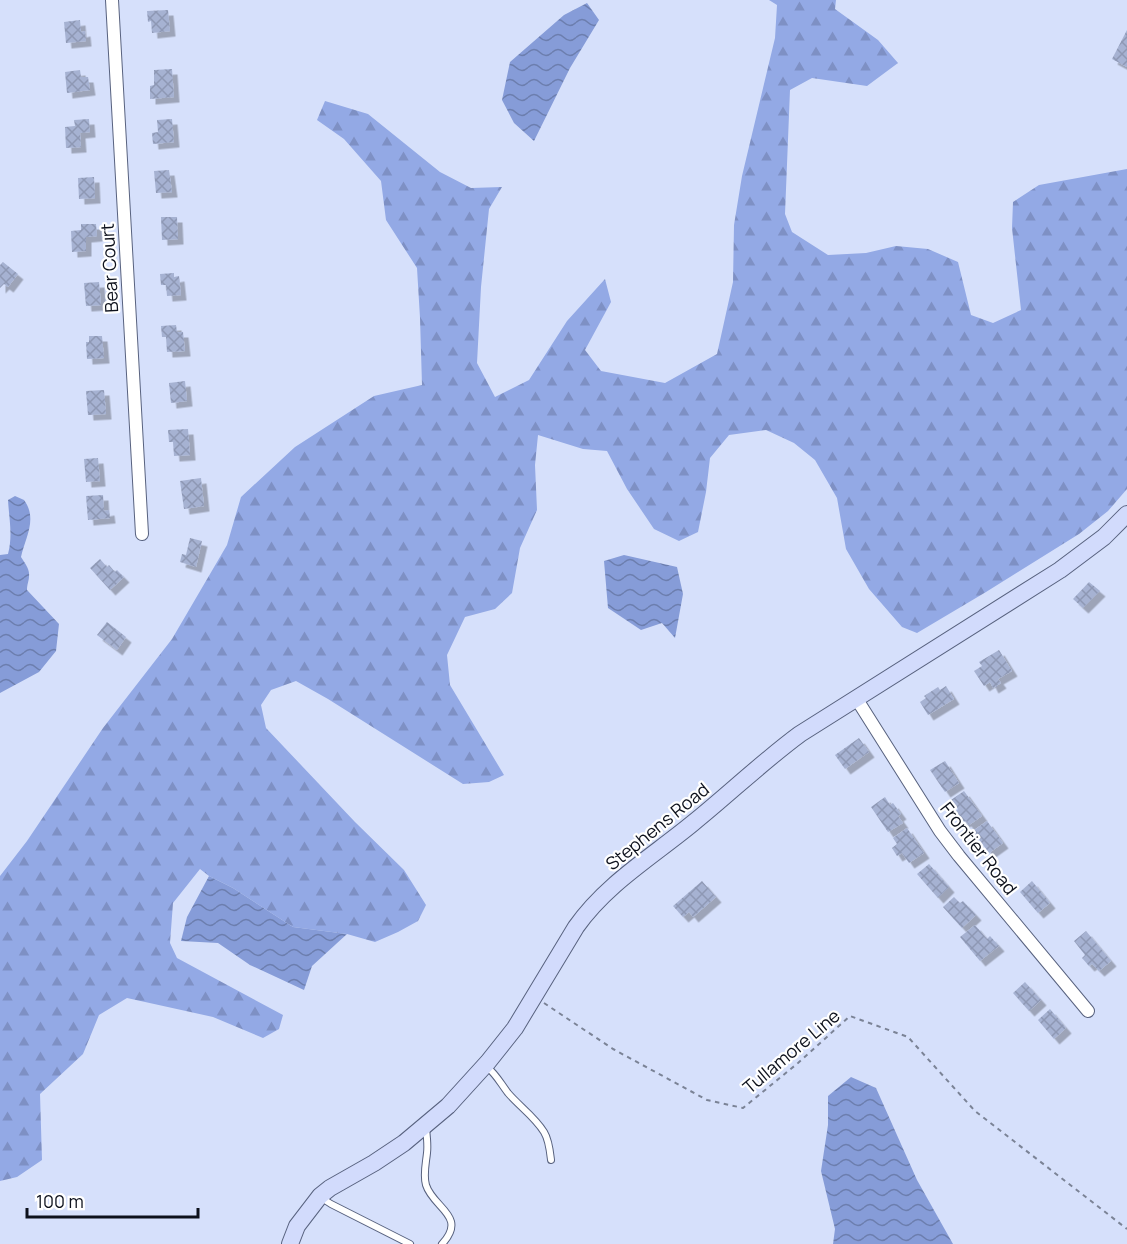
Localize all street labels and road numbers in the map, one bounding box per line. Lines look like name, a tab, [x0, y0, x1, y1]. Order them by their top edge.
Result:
street label: Bear Court	[95, 223, 123, 313]
street label: Stephens Road	[600, 777, 714, 875]
street label: Frontier Road	[935, 797, 1023, 899]
street label: Tullamore Line	[737, 1003, 845, 1099]

